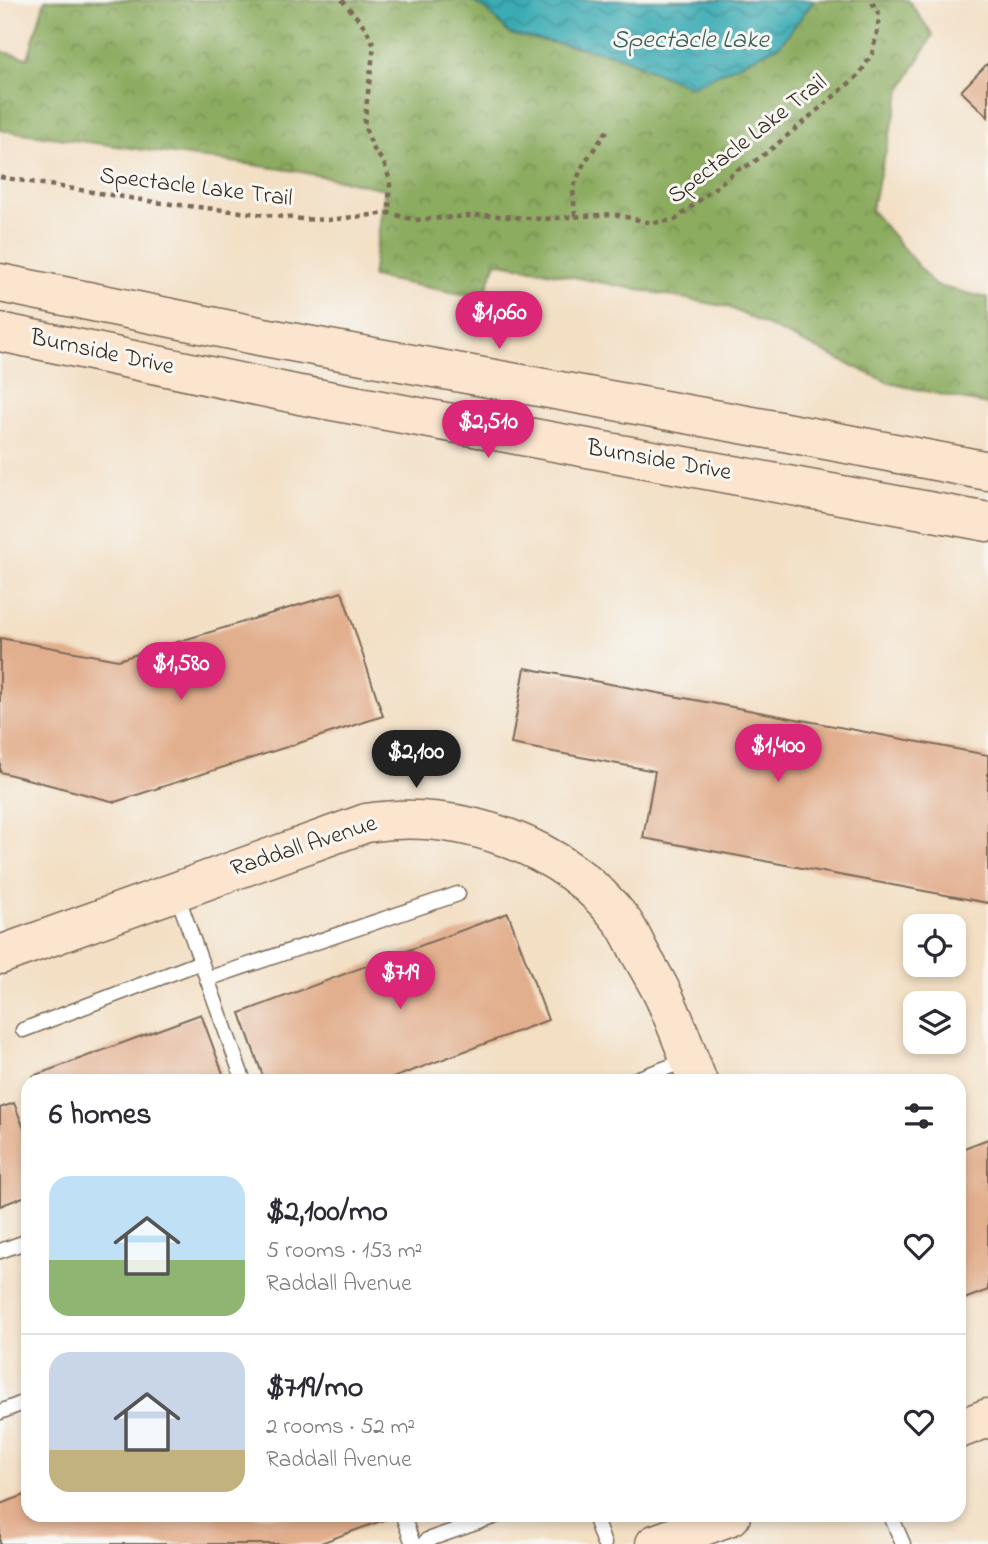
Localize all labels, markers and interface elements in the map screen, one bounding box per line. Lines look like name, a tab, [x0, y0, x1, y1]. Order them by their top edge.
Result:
water label: Spectacle Lake	[611, 22, 770, 60]
street label: Spectacle Lake Trail	[661, 67, 835, 213]
street label: Spectacle Lake Trail	[98, 159, 294, 217]
pin: $1,060	[442, 292, 556, 351]
text: $1,060	[471, 297, 527, 330]
street label: Burnside Drive	[26, 321, 177, 385]
pin: $2,510	[431, 400, 545, 460]
text: $2,510	[458, 406, 518, 439]
street label: Burnside Drive	[583, 431, 734, 491]
pin: $1,580	[124, 642, 238, 702]
text: $1,580	[153, 648, 209, 681]
pin: $1,400	[721, 724, 835, 784]
pin: $2,100	[359, 730, 473, 790]
text: $1,400	[751, 730, 805, 763]
text: $2,100	[388, 736, 444, 769]
street label: Raddall Avenue	[226, 807, 382, 887]
map controls	[903, 914, 966, 1054]
button: locate	[903, 914, 966, 977]
pin: $719	[359, 951, 441, 1011]
text: $719	[381, 957, 419, 990]
button: layers	[903, 991, 966, 1054]
text: 6 homes	[49, 1094, 152, 1138]
icon: filters	[900, 1097, 938, 1135]
text: $2,100/mo	[266, 1191, 388, 1235]
icon: home	[105, 1204, 189, 1288]
icon: heart	[900, 1227, 938, 1265]
text: 5 rooms · 153 m²	[266, 1235, 422, 1268]
text: Raddall Avenue	[266, 1268, 412, 1301]
text: $719/mo	[266, 1367, 363, 1411]
icon: home	[105, 1380, 189, 1464]
icon: heart	[900, 1403, 938, 1441]
text: 2 rooms · 52 m²	[266, 1411, 415, 1444]
text: Raddall Avenue	[266, 1444, 412, 1477]

